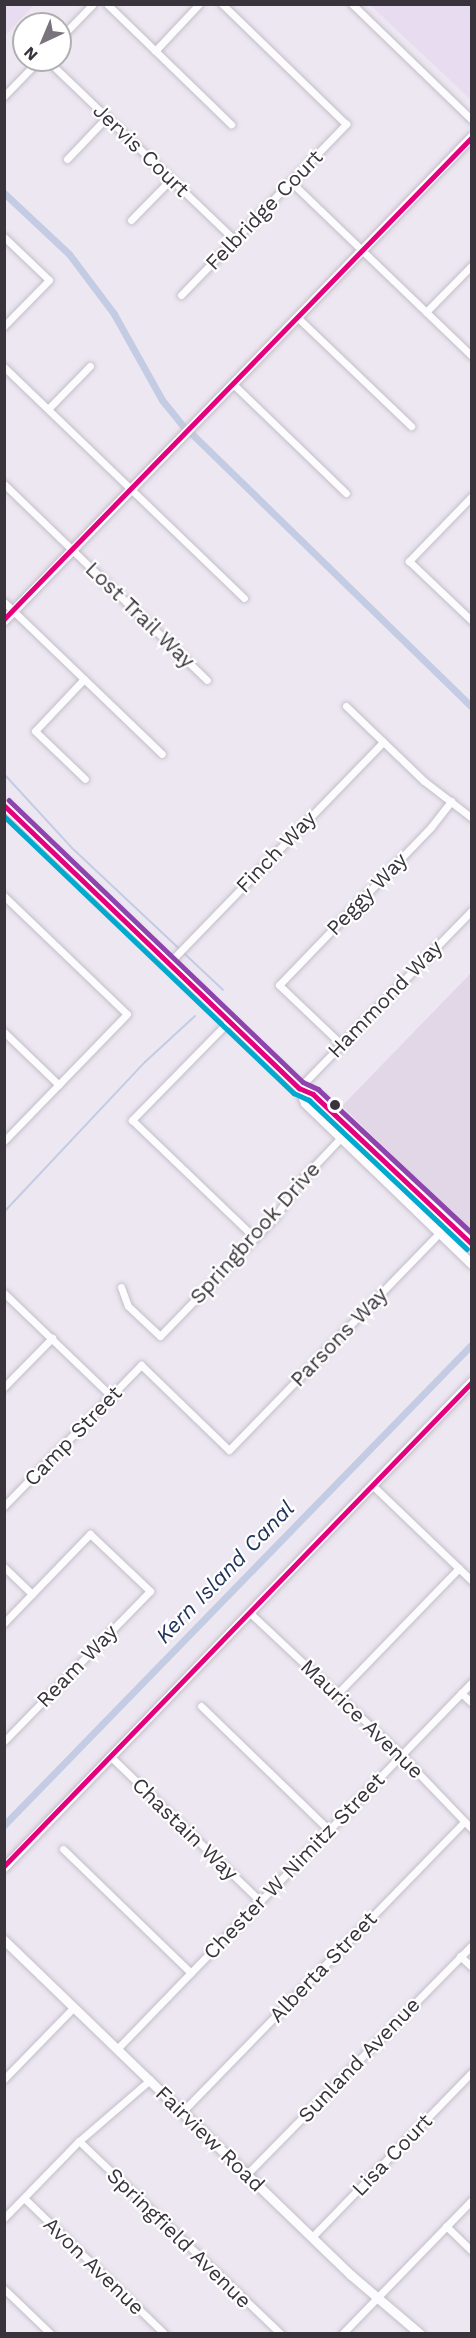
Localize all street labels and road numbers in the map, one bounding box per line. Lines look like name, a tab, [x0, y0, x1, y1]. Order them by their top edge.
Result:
street label: Jervis Court	[88, 98, 194, 202]
street label: Felbridge Court	[200, 144, 328, 276]
street label: Lost Trail Way	[79, 556, 201, 674]
street label: Finch Way	[231, 806, 321, 898]
street label: Peggy Way	[321, 847, 413, 941]
street label: Hammond Way	[322, 935, 448, 1063]
street label: Springbrook Drive	[184, 1157, 326, 1309]
street label: Parsons Way	[285, 1282, 393, 1392]
street label: Camp Street	[19, 1381, 127, 1491]
street label: Ream Way	[31, 1619, 123, 1713]
street label: Maurice Avenue	[295, 1654, 429, 1784]
street label: Chester W Nimitz Street	[198, 1767, 390, 1965]
street label: Chastain Way	[127, 1772, 243, 1886]
street label: Alberta Street	[264, 1906, 382, 2028]
street label: Sunland Avenue	[293, 1992, 425, 2128]
street label: Fairview Road	[150, 2081, 270, 2197]
street label: Lisa Court	[346, 2108, 438, 2202]
street label: Springfield Avenue	[101, 2162, 257, 2314]
street label: Avon Avenue	[38, 2211, 150, 2321]

